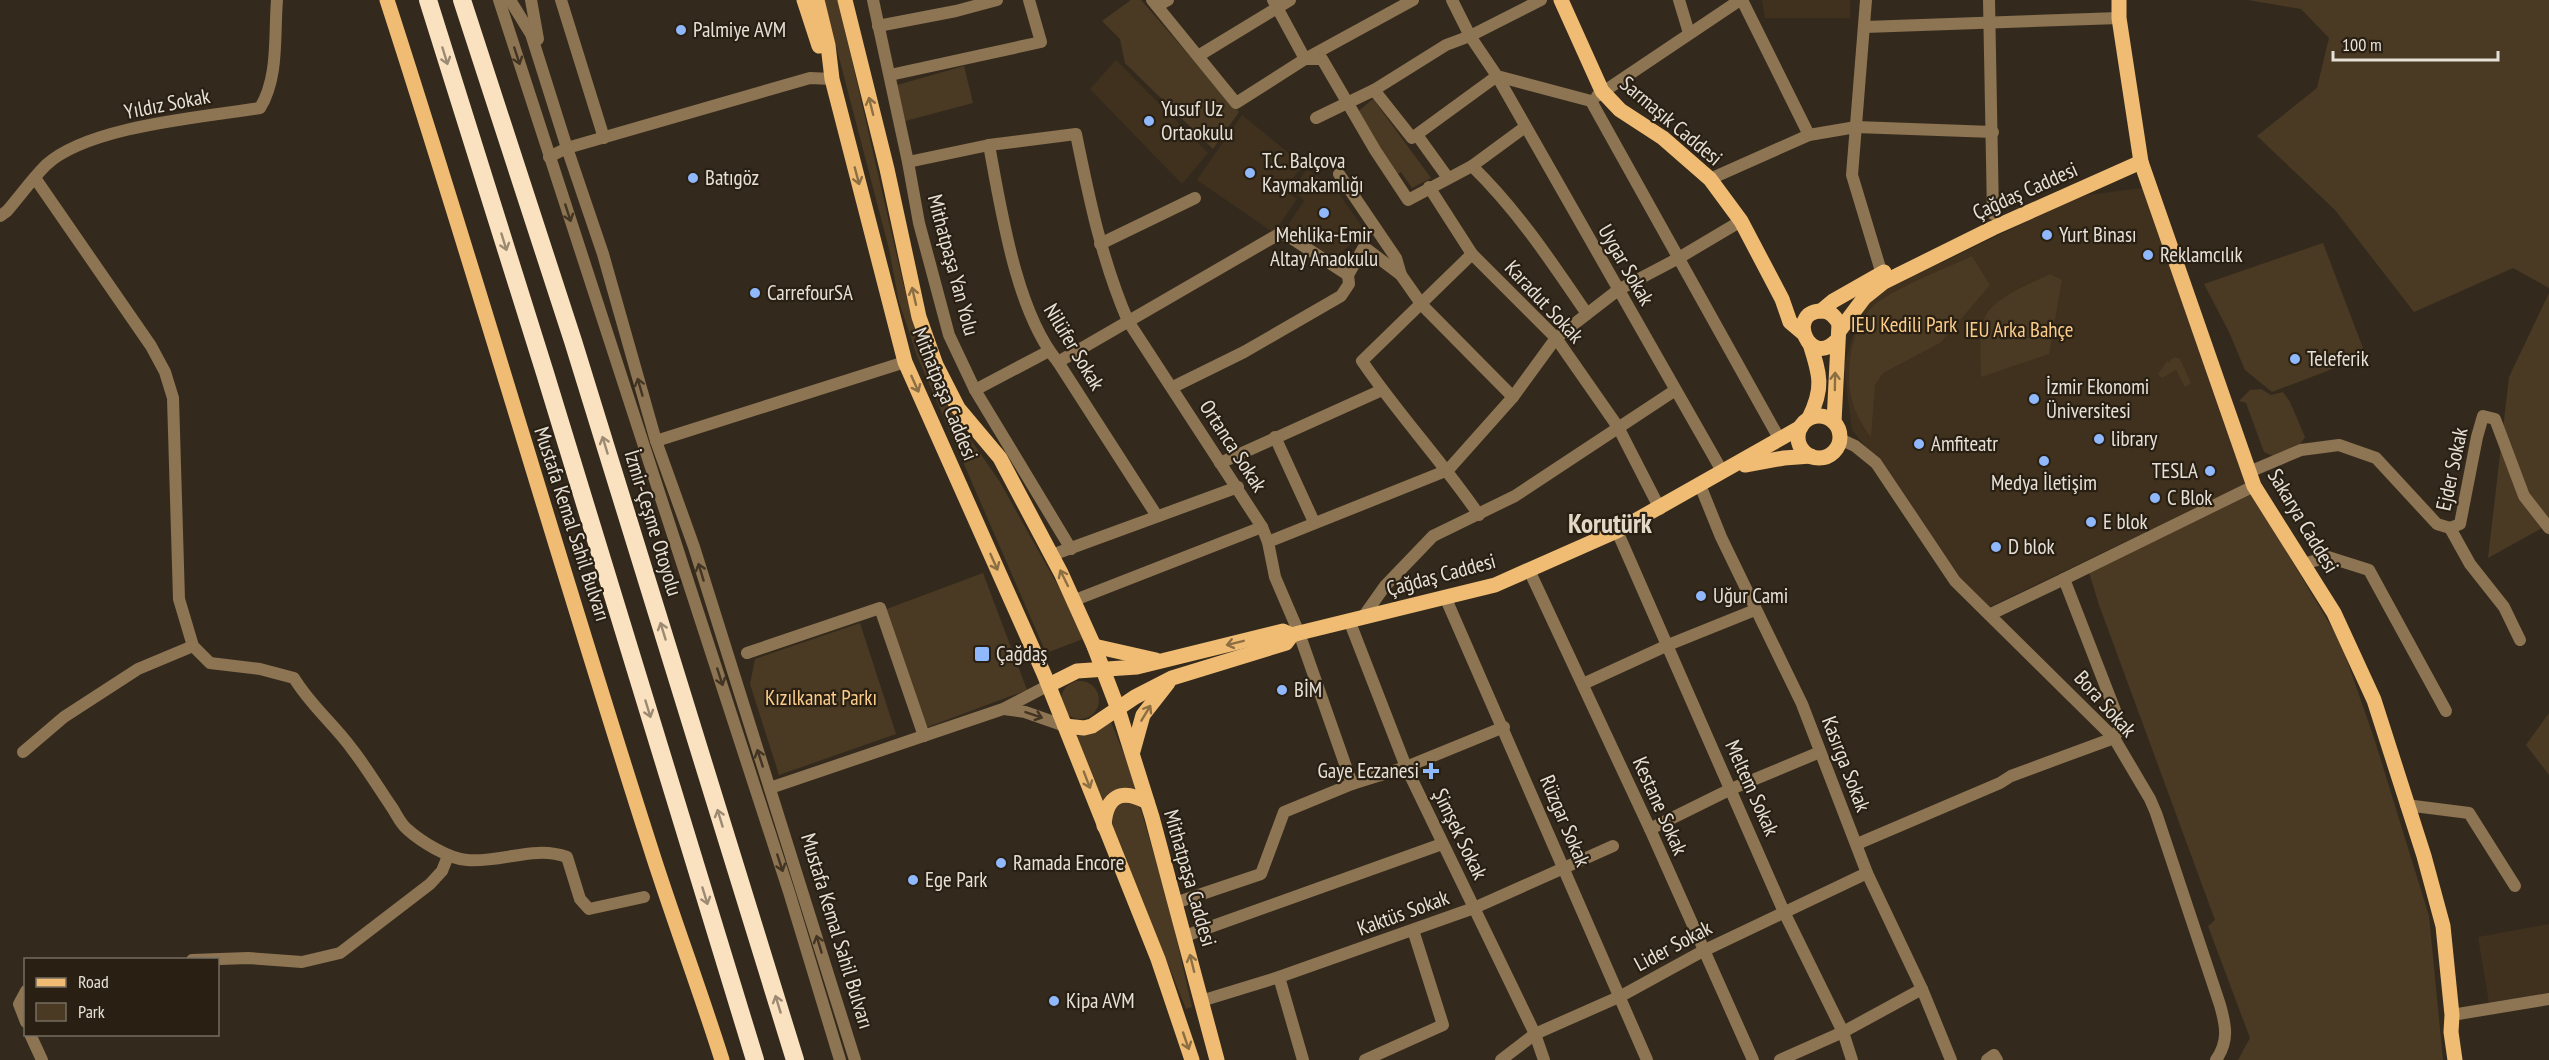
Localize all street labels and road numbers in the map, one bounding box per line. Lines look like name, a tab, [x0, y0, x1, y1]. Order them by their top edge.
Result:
street label: Sarmaşık Caddesi	[1615, 70, 1728, 171]
street label: Yıldız Sokak	[122, 82, 212, 125]
street label: Çağdaş Caddesi	[1968, 155, 2082, 226]
street label: Mithatpaşa Yan Yolu	[922, 191, 985, 338]
street label: Uygar Sokak	[1592, 219, 1660, 310]
street label: Karadut Sokak	[1499, 255, 1590, 349]
street label: Nilüfer Sokak	[1038, 298, 1111, 395]
street label: Mithatpaşa Caddesi	[907, 323, 984, 464]
street label: Ortanca Sokak	[1194, 395, 1273, 497]
street label: Mustafa Kemal Sahil Bulvarı	[528, 423, 617, 625]
street label: Ejder Sokak	[2430, 425, 2473, 513]
street label: İzmir-Çeşme Otoyolu	[618, 447, 688, 599]
street label: Sakarya Caddesi	[2262, 464, 2345, 578]
street label: Çağdaş Caddesi	[1383, 547, 1499, 602]
street label: Bora Sokak	[2068, 665, 2142, 743]
street label: Kasırga Sokak	[1816, 712, 1877, 816]
street label: Meltem Sokak	[1719, 736, 1786, 840]
street label: Kestane Sokak	[1627, 753, 1694, 859]
street label: Rüzgar Sokak	[1534, 771, 1597, 871]
street label: Şimşek Sokak	[1427, 784, 1494, 884]
street label: Mithatpaşa Caddesi	[1158, 806, 1223, 949]
street label: Mustafa Kemal Sahil Bulvarı	[795, 830, 880, 1032]
street label: Kaktüs Sokak	[1353, 883, 1452, 942]
street label: Lider Sokak	[1629, 914, 1716, 977]

